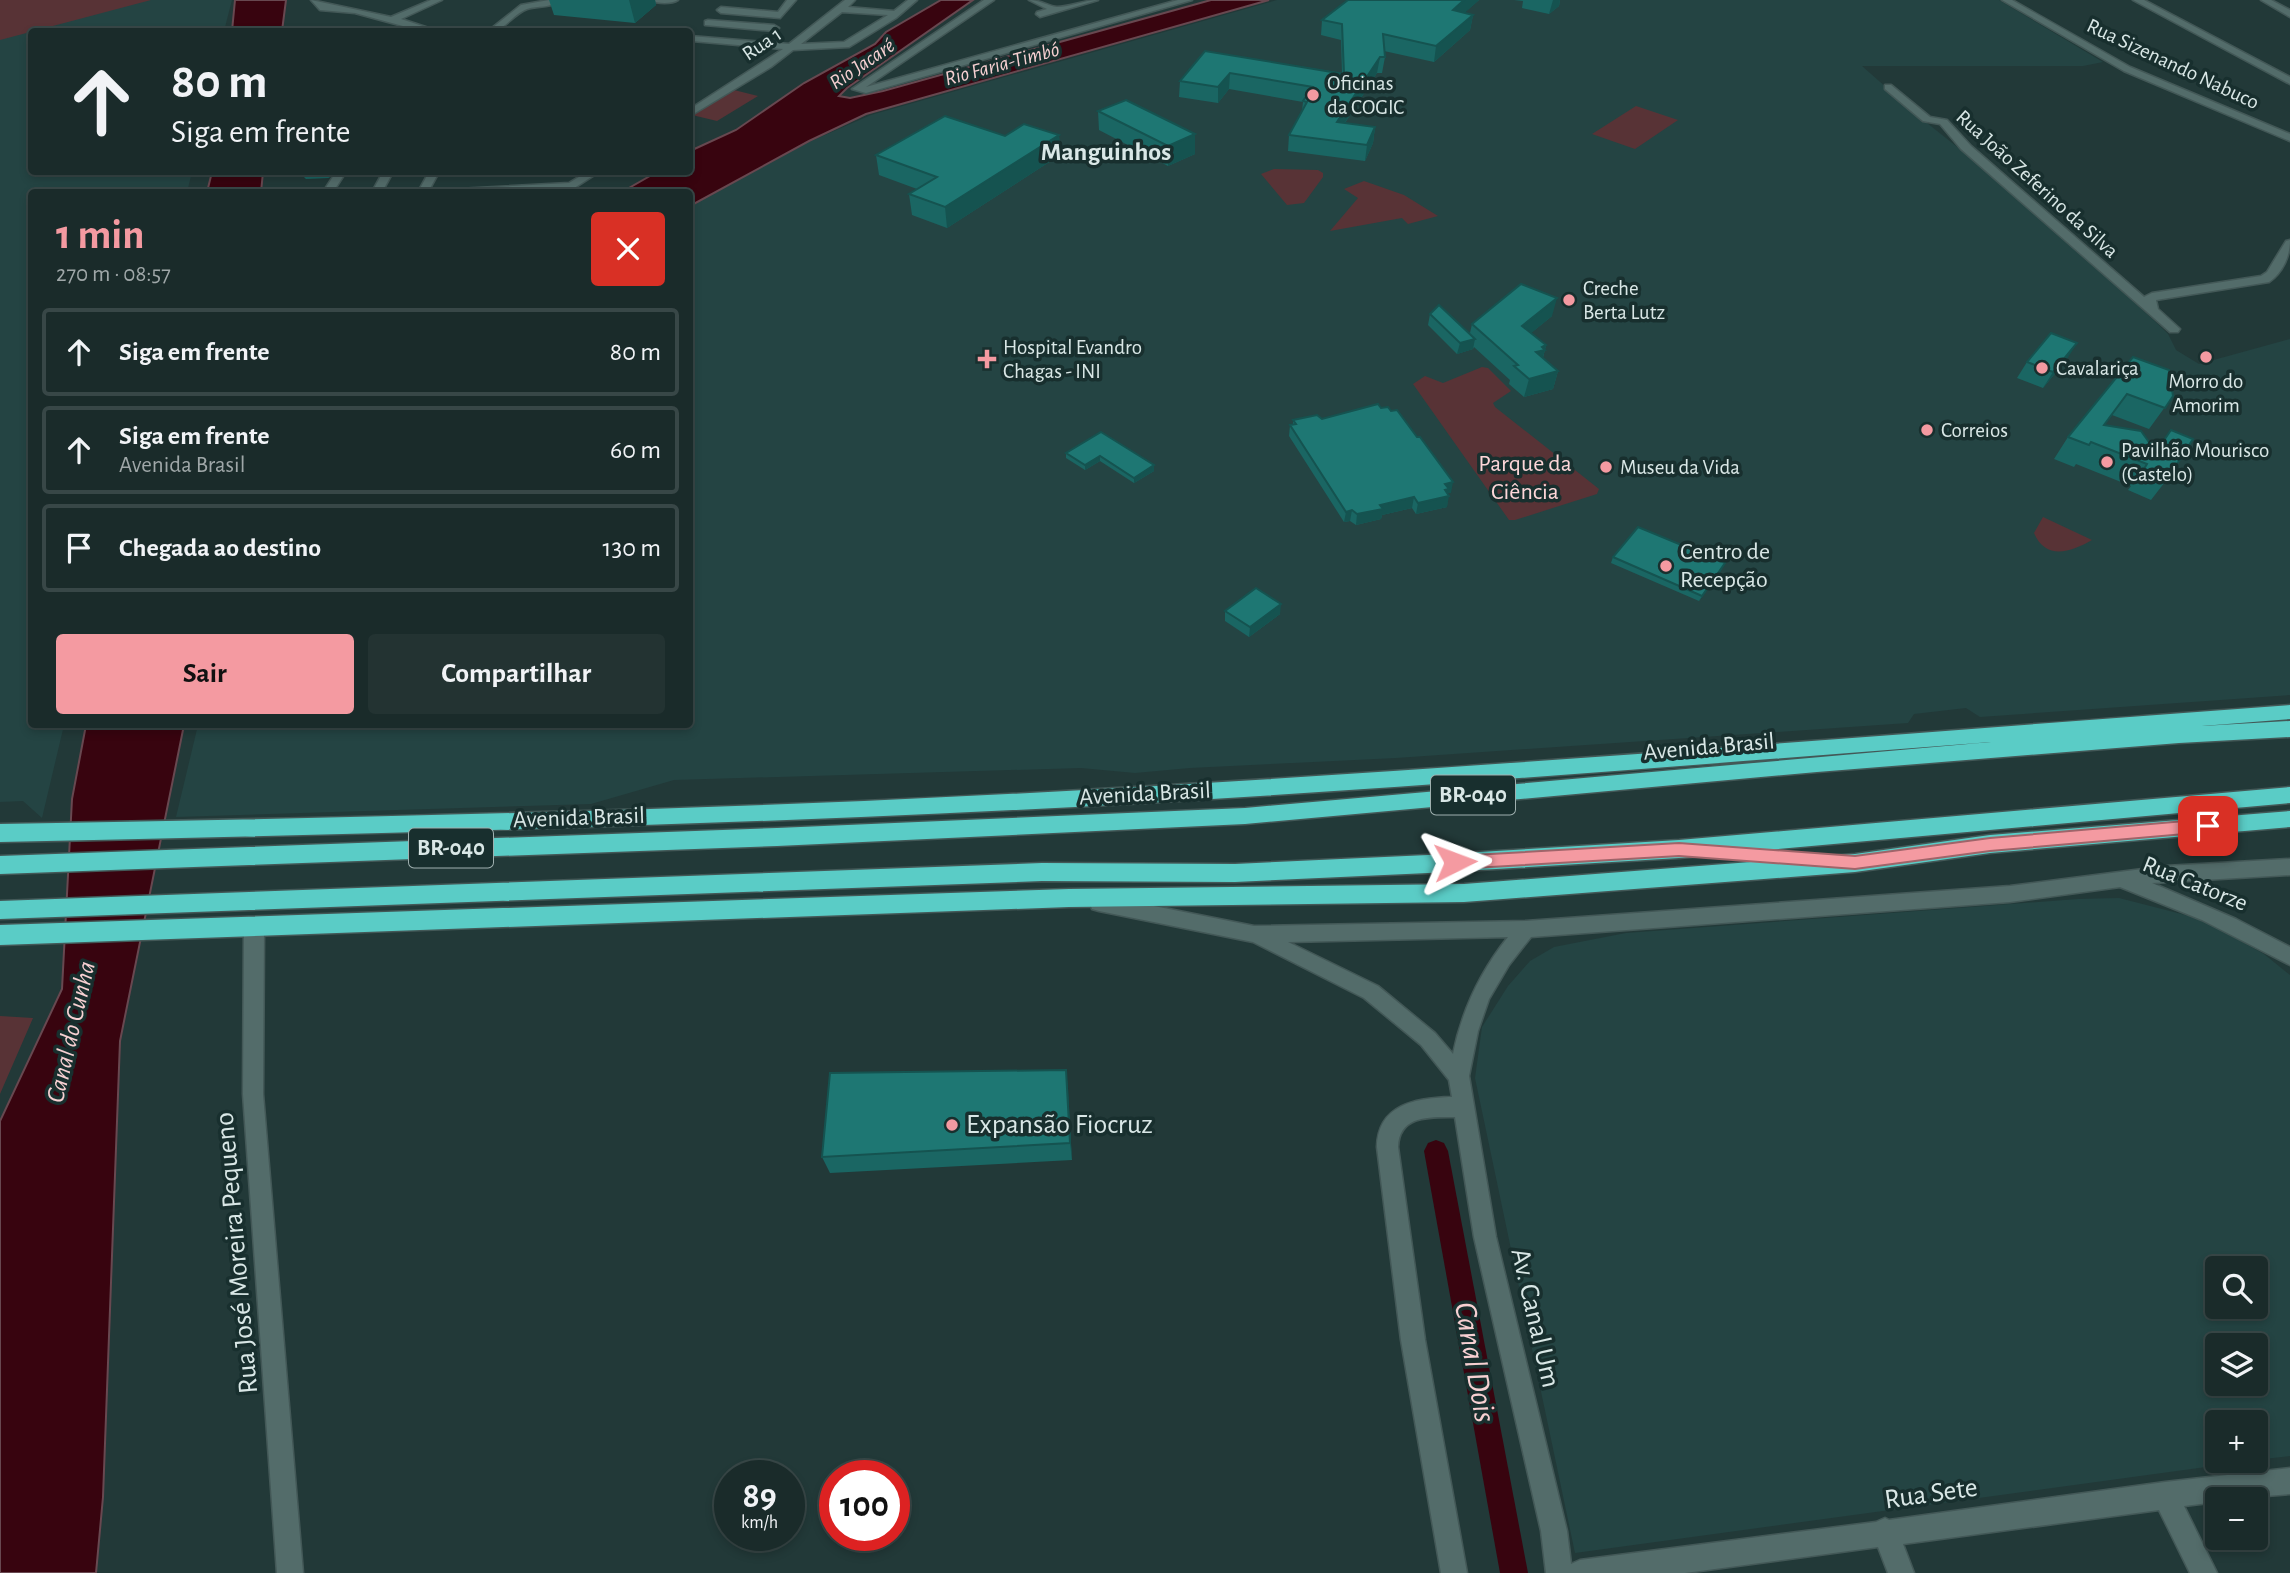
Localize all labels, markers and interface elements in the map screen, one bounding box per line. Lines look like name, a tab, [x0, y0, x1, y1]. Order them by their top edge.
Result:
street label: Rua Sizenando Nabuco	[2084, 15, 2262, 113]
street label: Rua 1	[739, 23, 785, 65]
water label: Rio Jacaré	[826, 35, 898, 93]
water label: Rio Faria-Timbó	[942, 39, 1062, 89]
icon: ahead	[56, 56, 147, 147]
text: 80 m	[171, 58, 268, 107]
place label: Oficinas da COGIC	[1327, 73, 1404, 118]
marker: Oficinas da COGIC	[1305, 87, 1321, 103]
street label: Rua João Zeferino da Silva	[1952, 106, 2122, 262]
text: Siga em frente	[171, 116, 351, 148]
district label: Manguinhos	[1041, 139, 1171, 165]
button: close	[591, 212, 665, 286]
text: 1 min	[56, 214, 145, 256]
text: 270 m · 08:57	[56, 263, 171, 286]
place label: Creche Berta Lutz	[1583, 278, 1665, 323]
marker: Creche Berta Lutz	[1561, 292, 1577, 308]
icon: ahead	[60, 333, 98, 371]
place label: Hospital Evandro Chagas - INI	[1003, 337, 1142, 382]
text: Siga em frente	[119, 339, 270, 365]
text: 80 m	[610, 339, 661, 365]
marker: Hospital Evandro Chagas - INI	[977, 349, 997, 369]
marker: Morro do Amorim	[2198, 349, 2214, 365]
place label: Cavalariça	[2056, 358, 2139, 379]
marker: Cavalariça	[2034, 360, 2050, 376]
place label: Morro do Amorim	[2169, 371, 2243, 416]
place label: Correios	[1941, 420, 2008, 441]
marker: Correios	[1919, 422, 1935, 438]
text: Siga em frente	[119, 423, 270, 449]
icon: ahead	[60, 431, 98, 469]
text: 60 m	[610, 437, 661, 463]
place label: Pavilhão Mourisco (Castelo)	[2121, 440, 2269, 485]
park label: Parque da Ciência	[1478, 452, 1572, 504]
text: Avenida Brasil	[119, 454, 245, 477]
marker: Pavilhão Mourisco (Castelo)	[2099, 454, 2115, 470]
place label: Museu da Vida	[1620, 457, 1740, 478]
marker: Museu da Vida	[1598, 459, 1614, 475]
icon: arrive	[60, 529, 98, 567]
text: Chegada ao destino	[119, 535, 321, 561]
text: 130 m	[603, 535, 661, 561]
place label: Centro de Recepção	[1680, 540, 1770, 592]
marker: Centro de Recepção	[1658, 558, 1674, 574]
button: Sair	[56, 634, 354, 714]
button: Compartilhar	[368, 634, 665, 714]
street label: Avenida Brasil	[1642, 729, 1776, 765]
road number: BR-040	[1431, 776, 1515, 814]
street label: Avenida Brasil	[1079, 779, 1211, 809]
pin	[2178, 796, 2238, 856]
street label: Avenida Brasil	[513, 804, 645, 832]
icon: arrive	[2189, 807, 2227, 845]
position arrow	[1418, 825, 1492, 899]
road number: BR-040	[409, 828, 493, 868]
street label: Rua Catorze	[2139, 852, 2251, 916]
water label: Canal do Cunha	[42, 959, 100, 1105]
street label: Rua José Moreira Pequeno	[211, 1111, 263, 1395]
place label: Expansão Fiocruz	[966, 1111, 1153, 1139]
marker: Expansão Fiocruz	[944, 1117, 960, 1133]
street label: Av. Canal Um	[1505, 1246, 1565, 1390]
map controls	[2205, 1256, 2268, 1550]
button: search	[2205, 1256, 2268, 1319]
water label: Canal Dois	[1449, 1300, 1501, 1424]
button: layers	[2205, 1333, 2268, 1396]
button: +	[2205, 1410, 2268, 1473]
speed limit sign: 100	[819, 1460, 910, 1551]
street label: Rua Sete	[1883, 1474, 1979, 1514]
text: 89	[742, 1479, 777, 1514]
button: −	[2205, 1487, 2268, 1550]
text: km/h	[741, 1514, 778, 1532]

